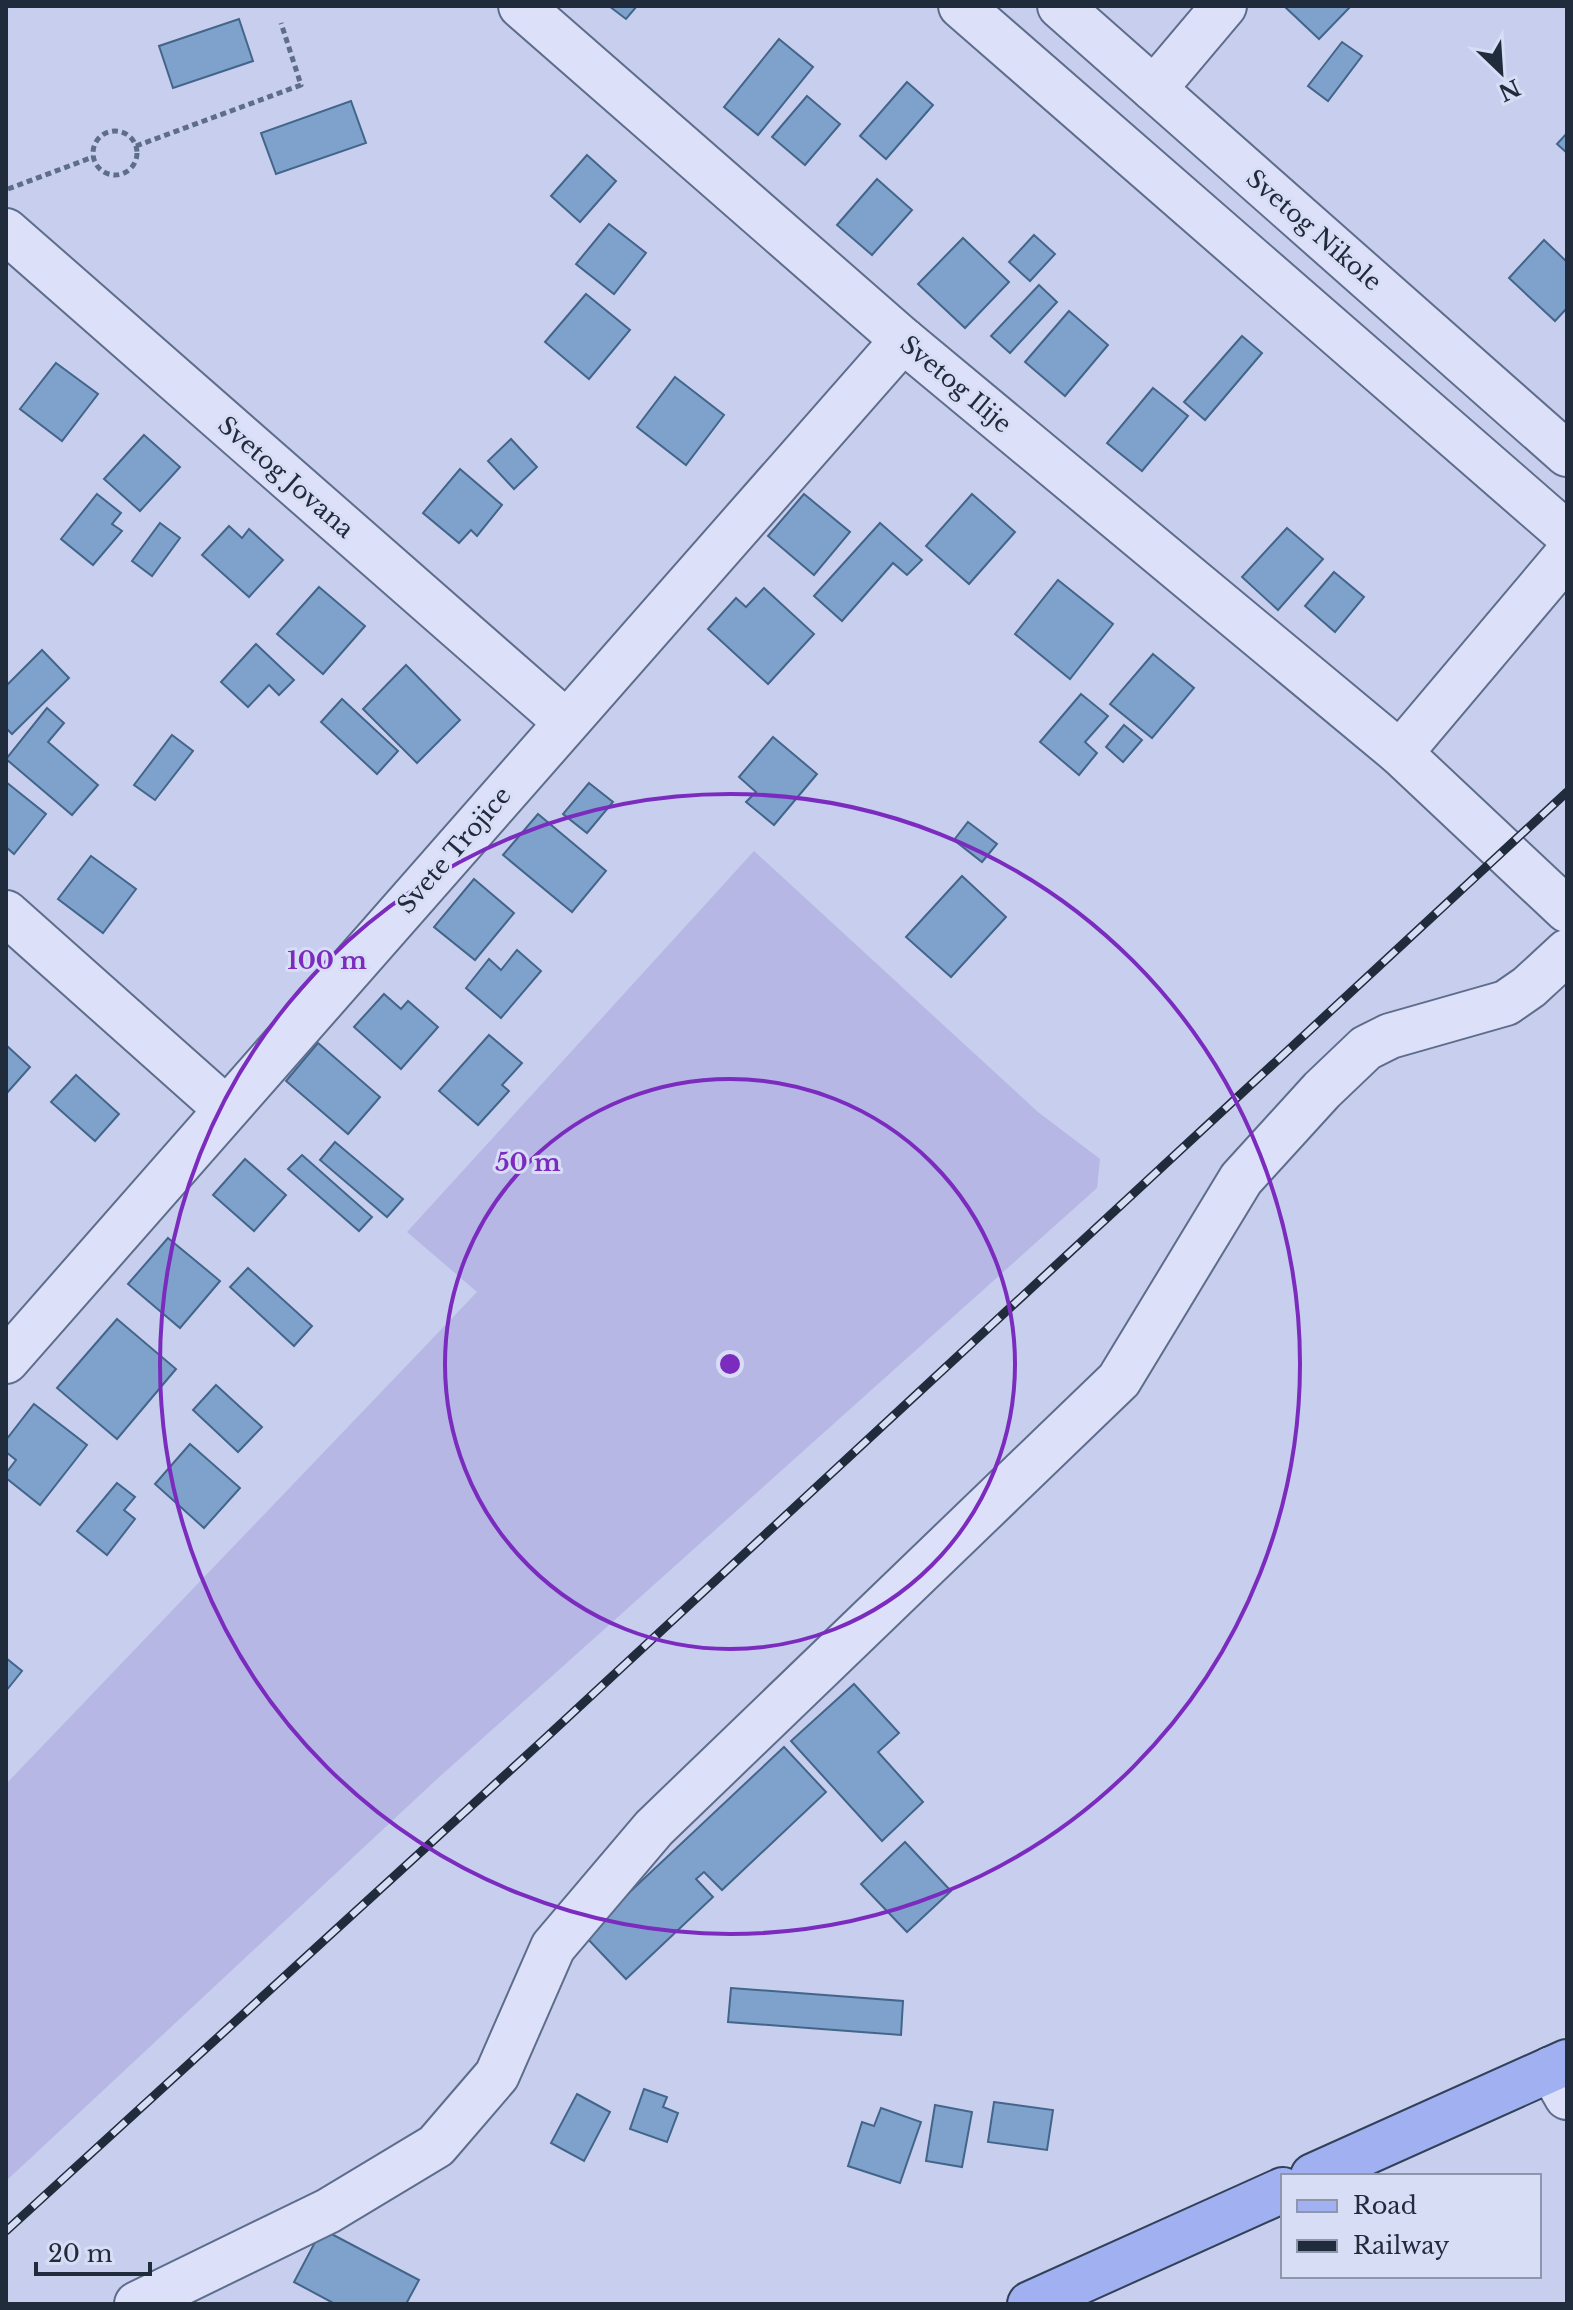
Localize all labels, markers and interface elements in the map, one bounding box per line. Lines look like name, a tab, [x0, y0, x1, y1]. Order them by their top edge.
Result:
north arrow	[1461, 32, 1541, 112]
text: N	[1494, 73, 1524, 106]
street label: Svetog Nikole	[1241, 163, 1387, 297]
street label: Svetog Ilije	[895, 329, 1017, 439]
street label: Svetog Jovana	[212, 410, 360, 544]
street label: Svete Trojice	[391, 781, 517, 919]
text: 100 m	[287, 946, 367, 975]
text: 50 m	[495, 1148, 561, 1177]
centre of rings	[716, 1350, 744, 1378]
legend	[1281, 2174, 1541, 2278]
text: Road	[1353, 2191, 1417, 2220]
scale bar	[36, 2226, 150, 2276]
text: Railway	[1353, 2231, 1450, 2260]
text: 20 m	[48, 2239, 113, 2268]

